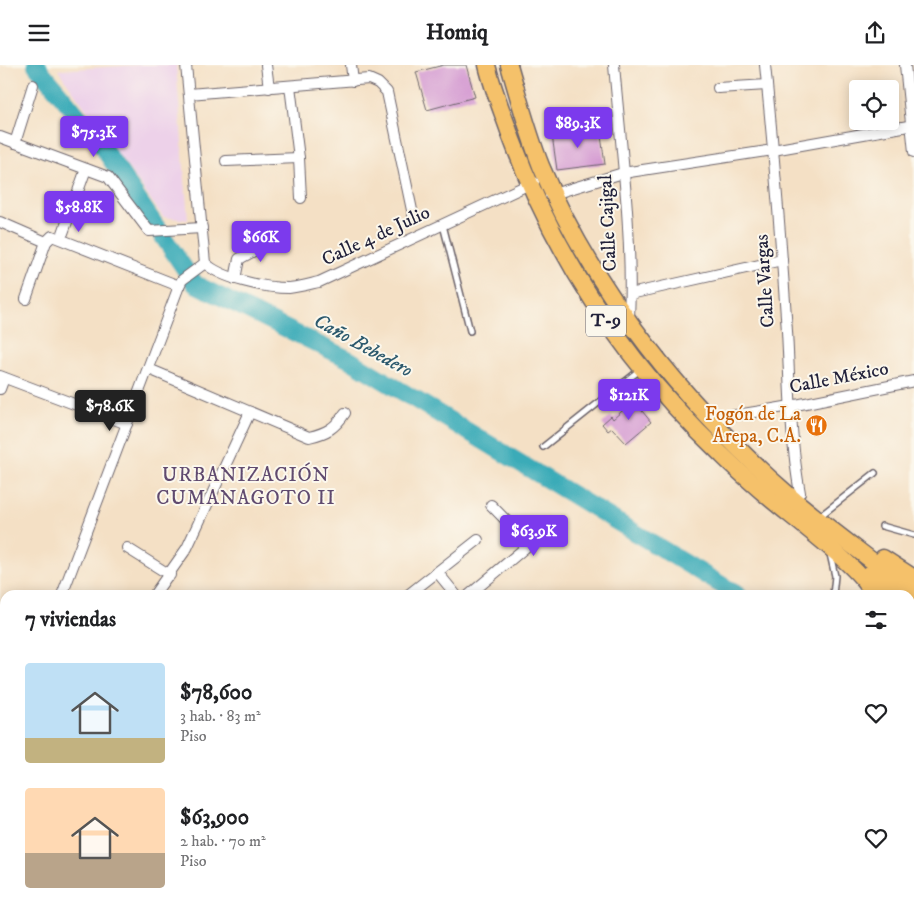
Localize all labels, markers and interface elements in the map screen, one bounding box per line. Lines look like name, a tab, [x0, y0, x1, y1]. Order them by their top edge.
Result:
icon: menu	[25, 19, 53, 47]
text: Homiq	[426, 19, 488, 46]
icon: share	[861, 19, 889, 47]
map controls	[849, 80, 899, 130]
button: locate	[849, 80, 899, 130]
pin: $89.3K	[537, 107, 619, 149]
text: $89.3K	[555, 113, 601, 133]
pin: $75.3K	[53, 116, 135, 158]
text: $75.3K	[71, 122, 117, 142]
street label: Calle Cajigal	[594, 174, 622, 272]
pin: $58.8K	[38, 191, 120, 233]
text: $58.8K	[55, 197, 103, 217]
street label: Calle 4 de Julio	[318, 201, 434, 271]
pin: $66K	[231, 221, 291, 263]
text: $66K	[243, 227, 279, 247]
street label: Calle Vargas	[750, 233, 780, 329]
road number: T-9	[586, 305, 626, 337]
water label: Caño Bebedero	[309, 309, 417, 383]
street label: Calle México	[787, 357, 891, 399]
pin: $121K	[594, 379, 664, 421]
text: $121K	[609, 385, 649, 405]
pin: $78.6K	[69, 389, 151, 432]
text: $78.6K	[86, 396, 134, 416]
place label: Fogón de La Arepa, C.A.	[705, 403, 801, 448]
restaurant icon: Fogón de La Arepa, C.A.	[805, 413, 829, 437]
district label: URBANIZACIÓN CUMANAGOTO II	[156, 462, 336, 511]
pin: $63.9K	[493, 515, 575, 557]
text: $63.9K	[511, 521, 557, 541]
icon: filters	[862, 606, 890, 634]
text: 7 viviendas	[25, 607, 116, 633]
text: $78,600	[180, 680, 252, 706]
icon: home	[65, 683, 125, 743]
icon: heart	[862, 699, 890, 727]
text: 3 hab. · 83 m²	[180, 706, 261, 726]
text: Piso	[180, 726, 207, 746]
text: $63,900	[180, 805, 249, 831]
icon: home	[65, 808, 125, 868]
icon: heart	[862, 824, 890, 852]
text: 2 hab. · 70 m²	[180, 831, 266, 851]
text: Piso	[180, 851, 207, 871]

